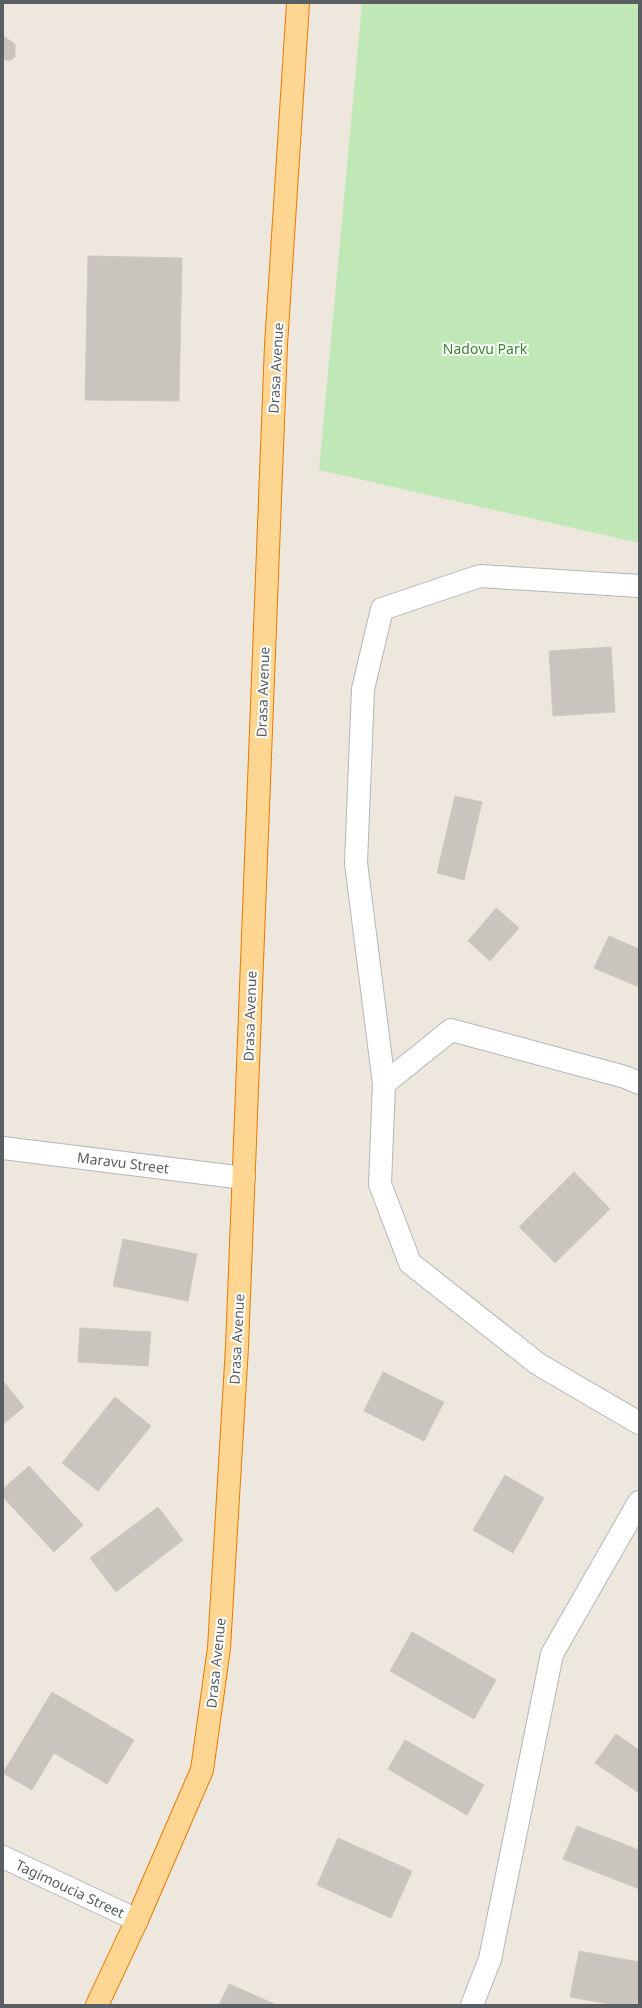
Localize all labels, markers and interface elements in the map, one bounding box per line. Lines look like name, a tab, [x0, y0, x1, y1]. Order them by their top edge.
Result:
street label: Drasa Avenue	[264, 322, 287, 414]
park label: Nadovu Park	[443, 339, 528, 358]
street label: Drasa Avenue	[251, 646, 274, 738]
street label: Drasa Avenue	[238, 970, 261, 1062]
street label: Maravu Street	[76, 1147, 170, 1178]
street label: Drasa Avenue	[225, 1293, 248, 1385]
street label: Drasa Avenue	[201, 1617, 230, 1709]
street label: Tagimoucia Street	[13, 1855, 128, 1922]

